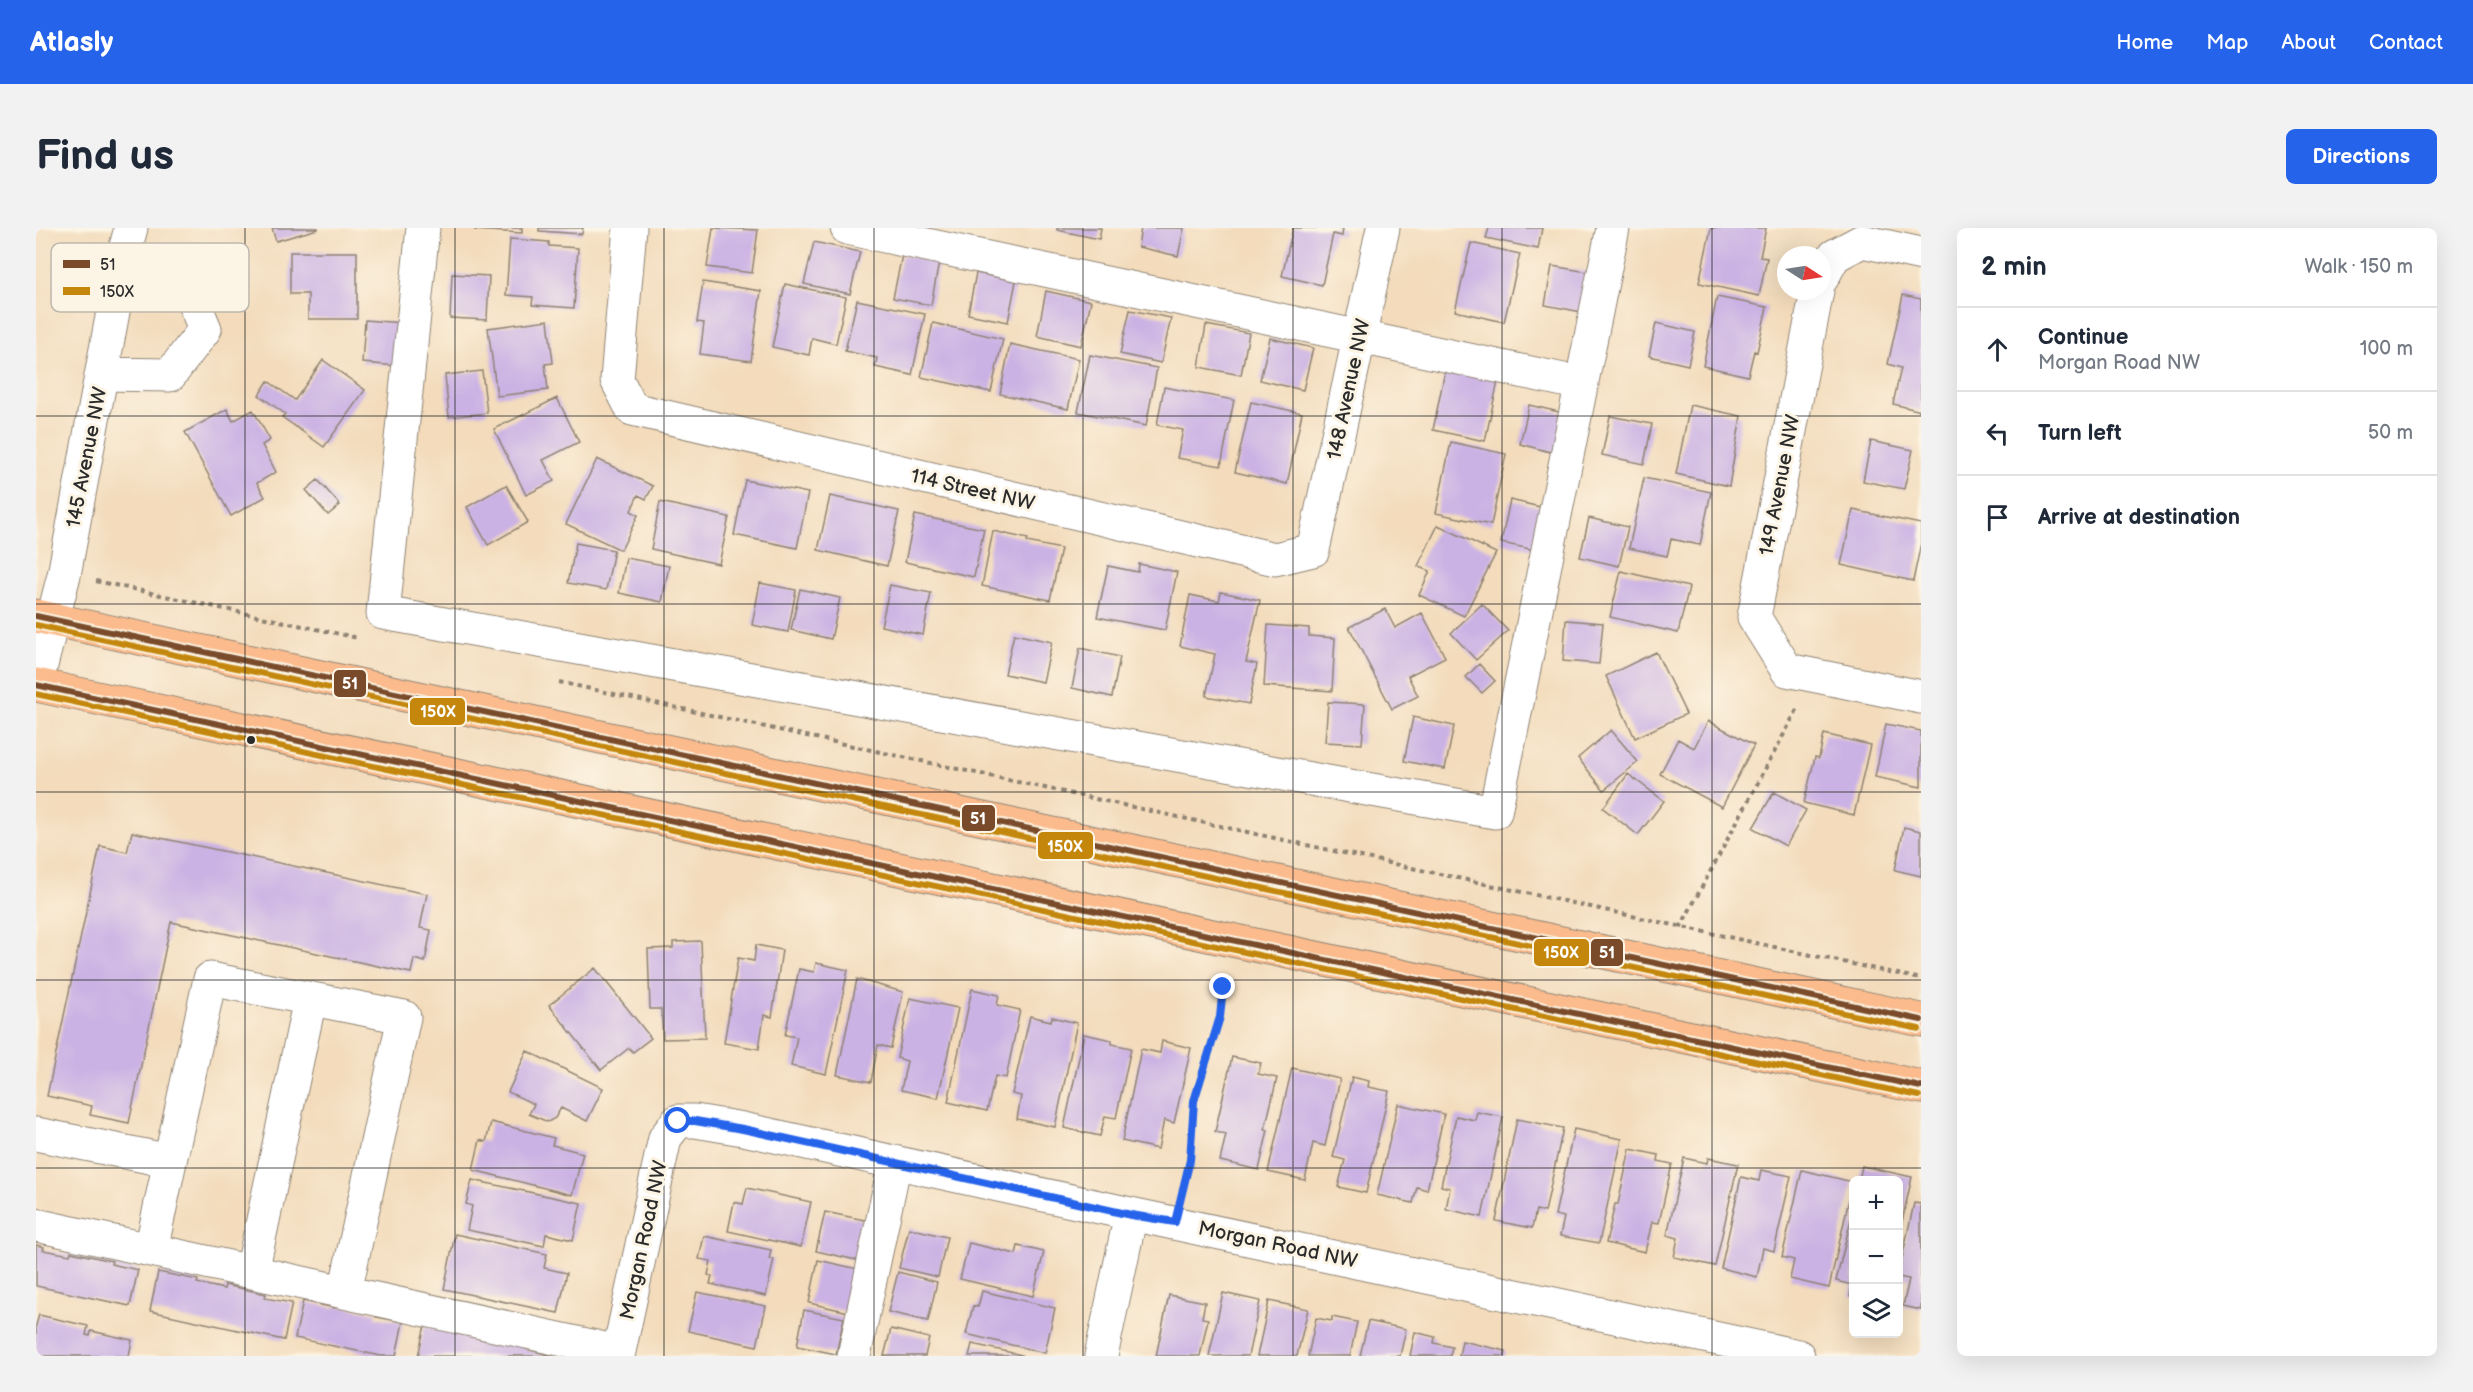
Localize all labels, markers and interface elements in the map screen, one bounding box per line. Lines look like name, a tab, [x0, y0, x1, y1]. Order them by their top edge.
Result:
text: Atlasly	[30, 26, 113, 59]
text: Home	[2116, 30, 2173, 55]
text: Map	[2206, 30, 2248, 55]
text: About	[2281, 30, 2336, 55]
text: Contact	[2369, 30, 2443, 55]
button: Directions	[2286, 129, 2437, 184]
text: Find us	[36, 131, 174, 182]
legend	[51, 243, 249, 312]
north arrow	[1777, 246, 1831, 300]
text: 2 min	[1981, 252, 2047, 283]
text: Walk · 150 m	[2304, 255, 2413, 279]
text: 51	[100, 256, 115, 275]
text: 150X	[100, 283, 135, 302]
street label: 148 Avenue NW	[1322, 317, 1376, 462]
text: Continue	[2038, 324, 2128, 351]
icon: ahead	[1981, 333, 2014, 366]
text: 100 m	[2360, 337, 2413, 361]
text: Morgan Road NW	[2038, 351, 2200, 375]
street label: 145 Avenue NW	[62, 385, 112, 530]
street label: 149 Avenue NW	[1755, 413, 1805, 558]
icon: left	[1981, 417, 2014, 450]
text: Turn left	[2038, 420, 2122, 447]
text: 50 m	[2368, 421, 2413, 445]
street label: 114 Street NW	[908, 464, 1037, 516]
icon: arrive	[1981, 501, 2014, 534]
text: Arrive at destination	[2038, 504, 2240, 531]
line badge: 51	[333, 669, 367, 698]
text: 51	[342, 675, 358, 694]
line badge: 150X	[409, 697, 466, 726]
text: 150X	[420, 703, 456, 722]
unlabelled marker	[245, 734, 257, 746]
line badge: 51	[961, 804, 996, 832]
text: 51	[970, 810, 986, 829]
line badge: 150X	[1037, 831, 1094, 860]
text: 150X	[1047, 838, 1083, 857]
line badge: 150X	[1533, 938, 1590, 967]
line badge: 51	[1590, 938, 1624, 967]
text: 150X	[1543, 944, 1579, 963]
text: 51	[1599, 944, 1615, 963]
route end	[1209, 973, 1235, 999]
route start	[664, 1107, 690, 1133]
street label: Morgan Road NW	[615, 1158, 673, 1322]
map controls	[1849, 1176, 1903, 1338]
button: +	[1849, 1176, 1903, 1230]
street label: Morgan Road NW	[1196, 1216, 1360, 1274]
button: −	[1849, 1230, 1903, 1284]
button: layers	[1849, 1284, 1903, 1338]

